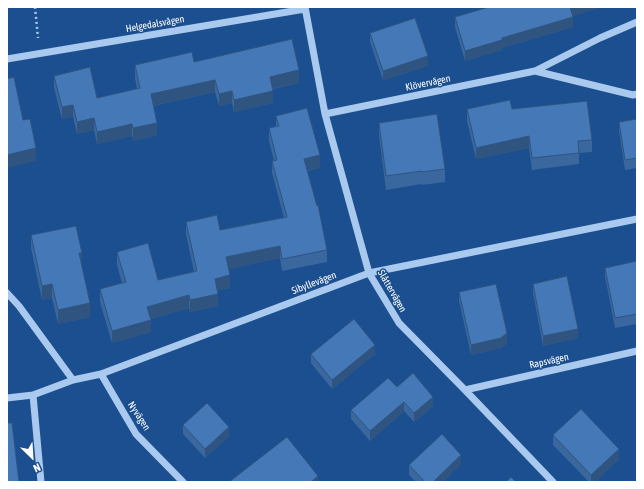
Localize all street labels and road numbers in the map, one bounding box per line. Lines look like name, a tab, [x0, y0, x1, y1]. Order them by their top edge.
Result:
street label: Helgedalsvägen	[125, 13, 185, 35]
street label: Klövervägen	[404, 72, 452, 94]
street label: Slåttervägen	[375, 268, 409, 314]
street label: Sibyllevägen	[290, 269, 338, 297]
street label: Rapsvägen	[528, 351, 570, 371]
street label: Nyvägen	[125, 399, 153, 433]

